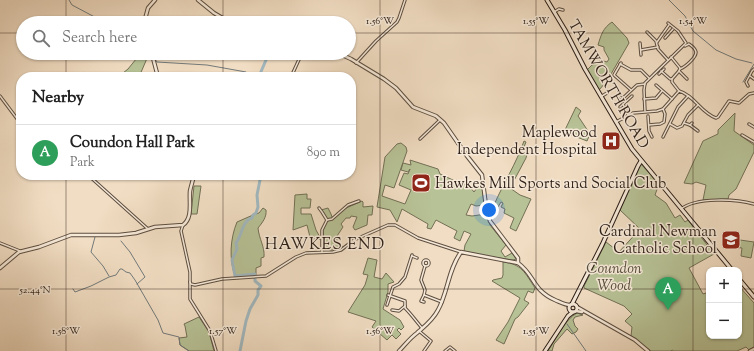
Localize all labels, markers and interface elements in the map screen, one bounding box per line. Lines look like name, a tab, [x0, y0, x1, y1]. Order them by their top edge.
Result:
text: 1.56°W	[366, 14, 394, 29]
text: 1.55°W	[523, 14, 549, 29]
text: 1.54°W	[679, 14, 707, 29]
search box	[16, 16, 356, 60]
street label: TAMWORTH ROAD	[562, 16, 653, 153]
icon: search	[30, 27, 52, 49]
text: Search here	[62, 28, 137, 49]
text: Nearby	[32, 86, 84, 110]
place label: Maplewood Independent Hospital	[457, 123, 598, 161]
hospital icon: Maplewood Independent Hospital	[600, 130, 622, 152]
text: Coundon Hall Park	[70, 133, 195, 154]
text: A	[40, 144, 50, 162]
text: 890 m	[307, 144, 340, 162]
text: Park	[70, 154, 95, 172]
sports icon: Hawkes Mill Sports and Social Club	[410, 172, 432, 194]
place label: Hawkes Mill Sports and Social Club	[435, 174, 666, 195]
your location	[479, 200, 499, 220]
place label: Cardinal Newman Catholic School	[599, 222, 717, 260]
school or university icon: Cardinal Newman Catholic School	[720, 229, 742, 251]
district label: HAWKES END	[265, 234, 385, 257]
park label: Coundon Wood	[586, 259, 642, 297]
map controls	[706, 267, 742, 339]
button: +	[706, 267, 742, 303]
pin: A	[655, 277, 681, 310]
text: 52.44°N	[18, 283, 51, 298]
button: −	[706, 303, 742, 339]
text: 1.58°W	[52, 324, 80, 339]
text: 1.57°W	[209, 324, 237, 339]
text: 1.56°W	[366, 324, 394, 339]
text: 1.55°W	[523, 324, 549, 339]

